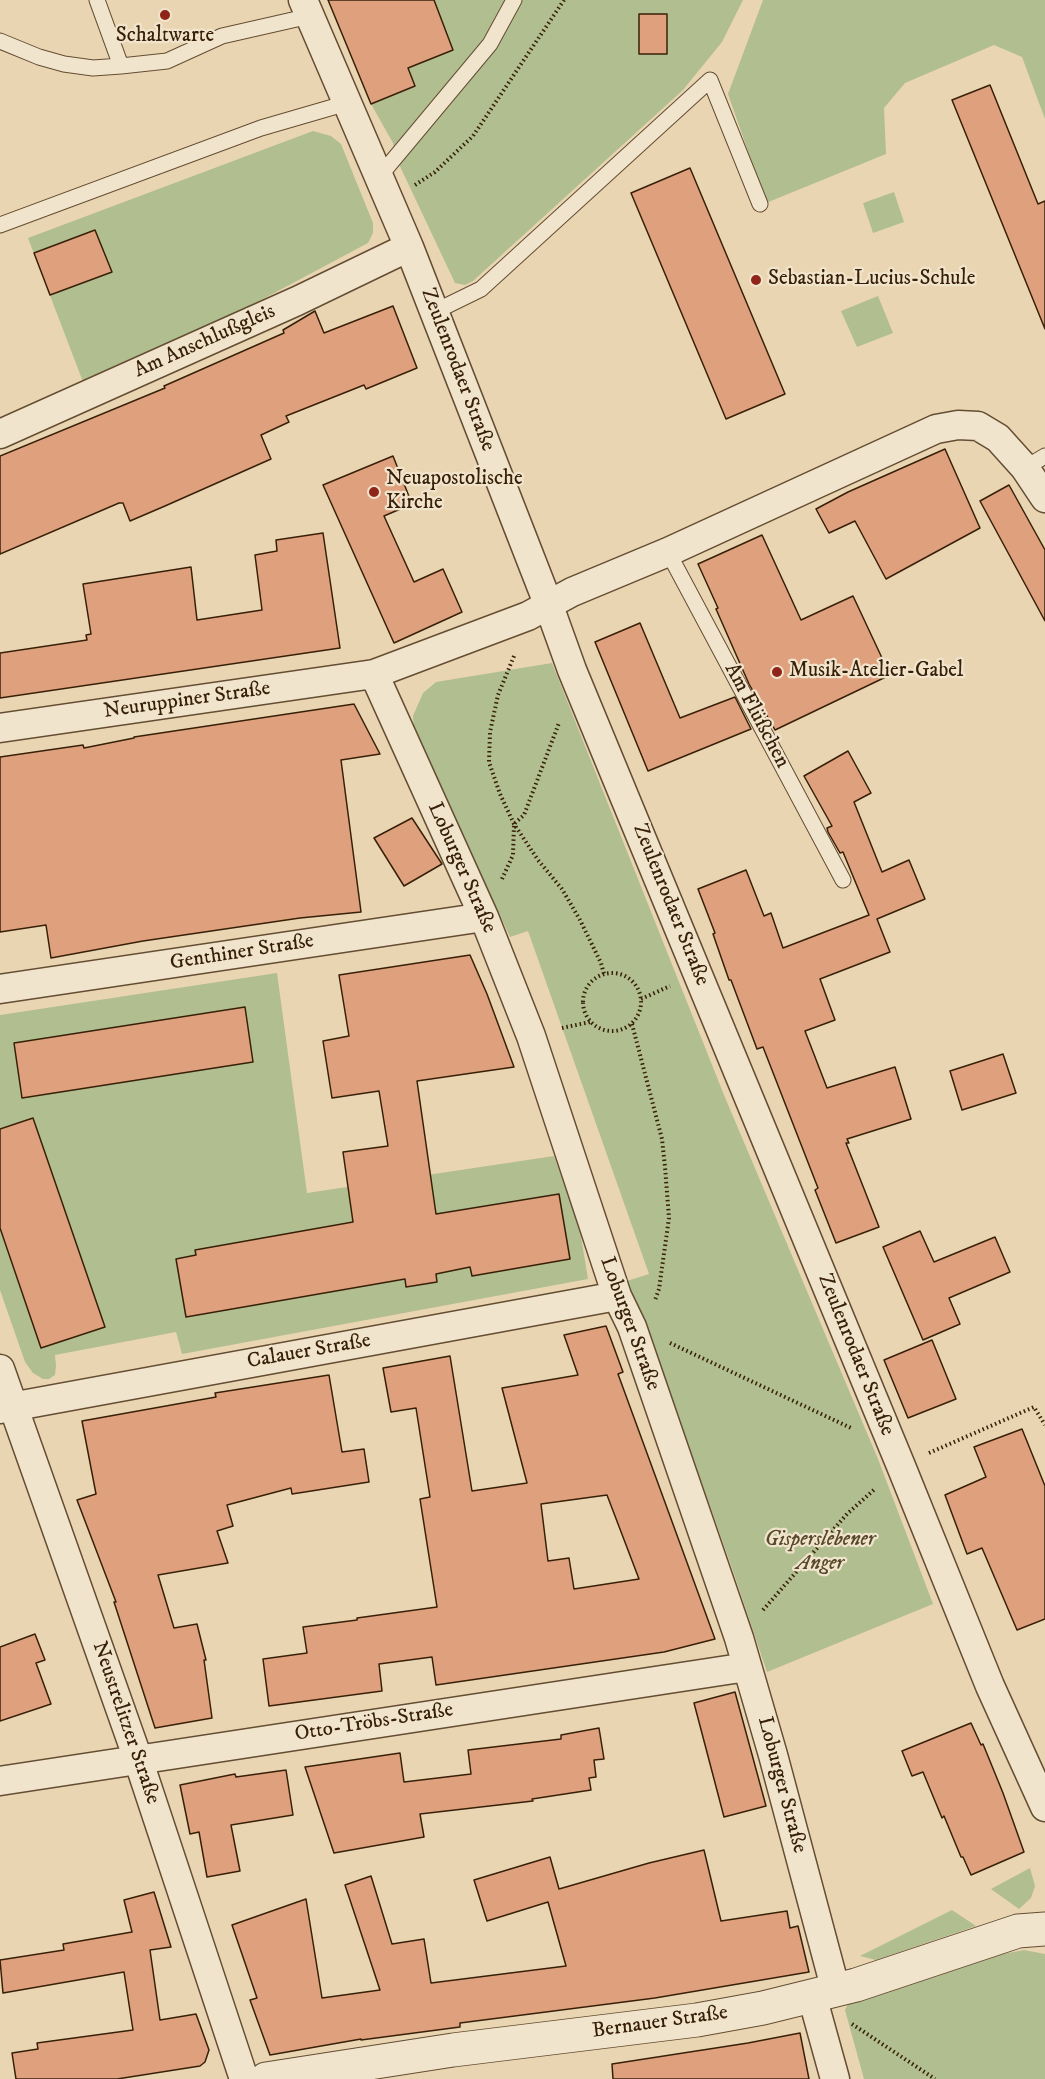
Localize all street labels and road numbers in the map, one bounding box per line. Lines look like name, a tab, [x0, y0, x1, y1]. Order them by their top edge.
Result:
street label: Zeulenrodaer Straße	[414, 285, 500, 455]
street label: Am Anschlußgleis	[131, 300, 279, 384]
street label: Am Flüßchen	[718, 659, 794, 773]
street label: Neuruppiner Straße	[102, 677, 272, 725]
street label: Loburger Straße	[421, 799, 501, 937]
street label: Zeulenrodaer Straße	[626, 820, 714, 990]
street label: Genthiner Straße	[168, 929, 316, 977]
street label: Loburger Straße	[593, 1254, 665, 1394]
street label: Zeulenrodaer Straße	[811, 1270, 899, 1440]
street label: Calauer Straße	[245, 1329, 373, 1375]
street label: Neustrelitzer Straße	[85, 1638, 165, 1808]
street label: Otto-Tröbs-Straße	[293, 1698, 455, 1748]
street label: Loburger Straße	[751, 1714, 811, 1856]
street label: Bernauer Straße	[591, 2001, 729, 2045]

